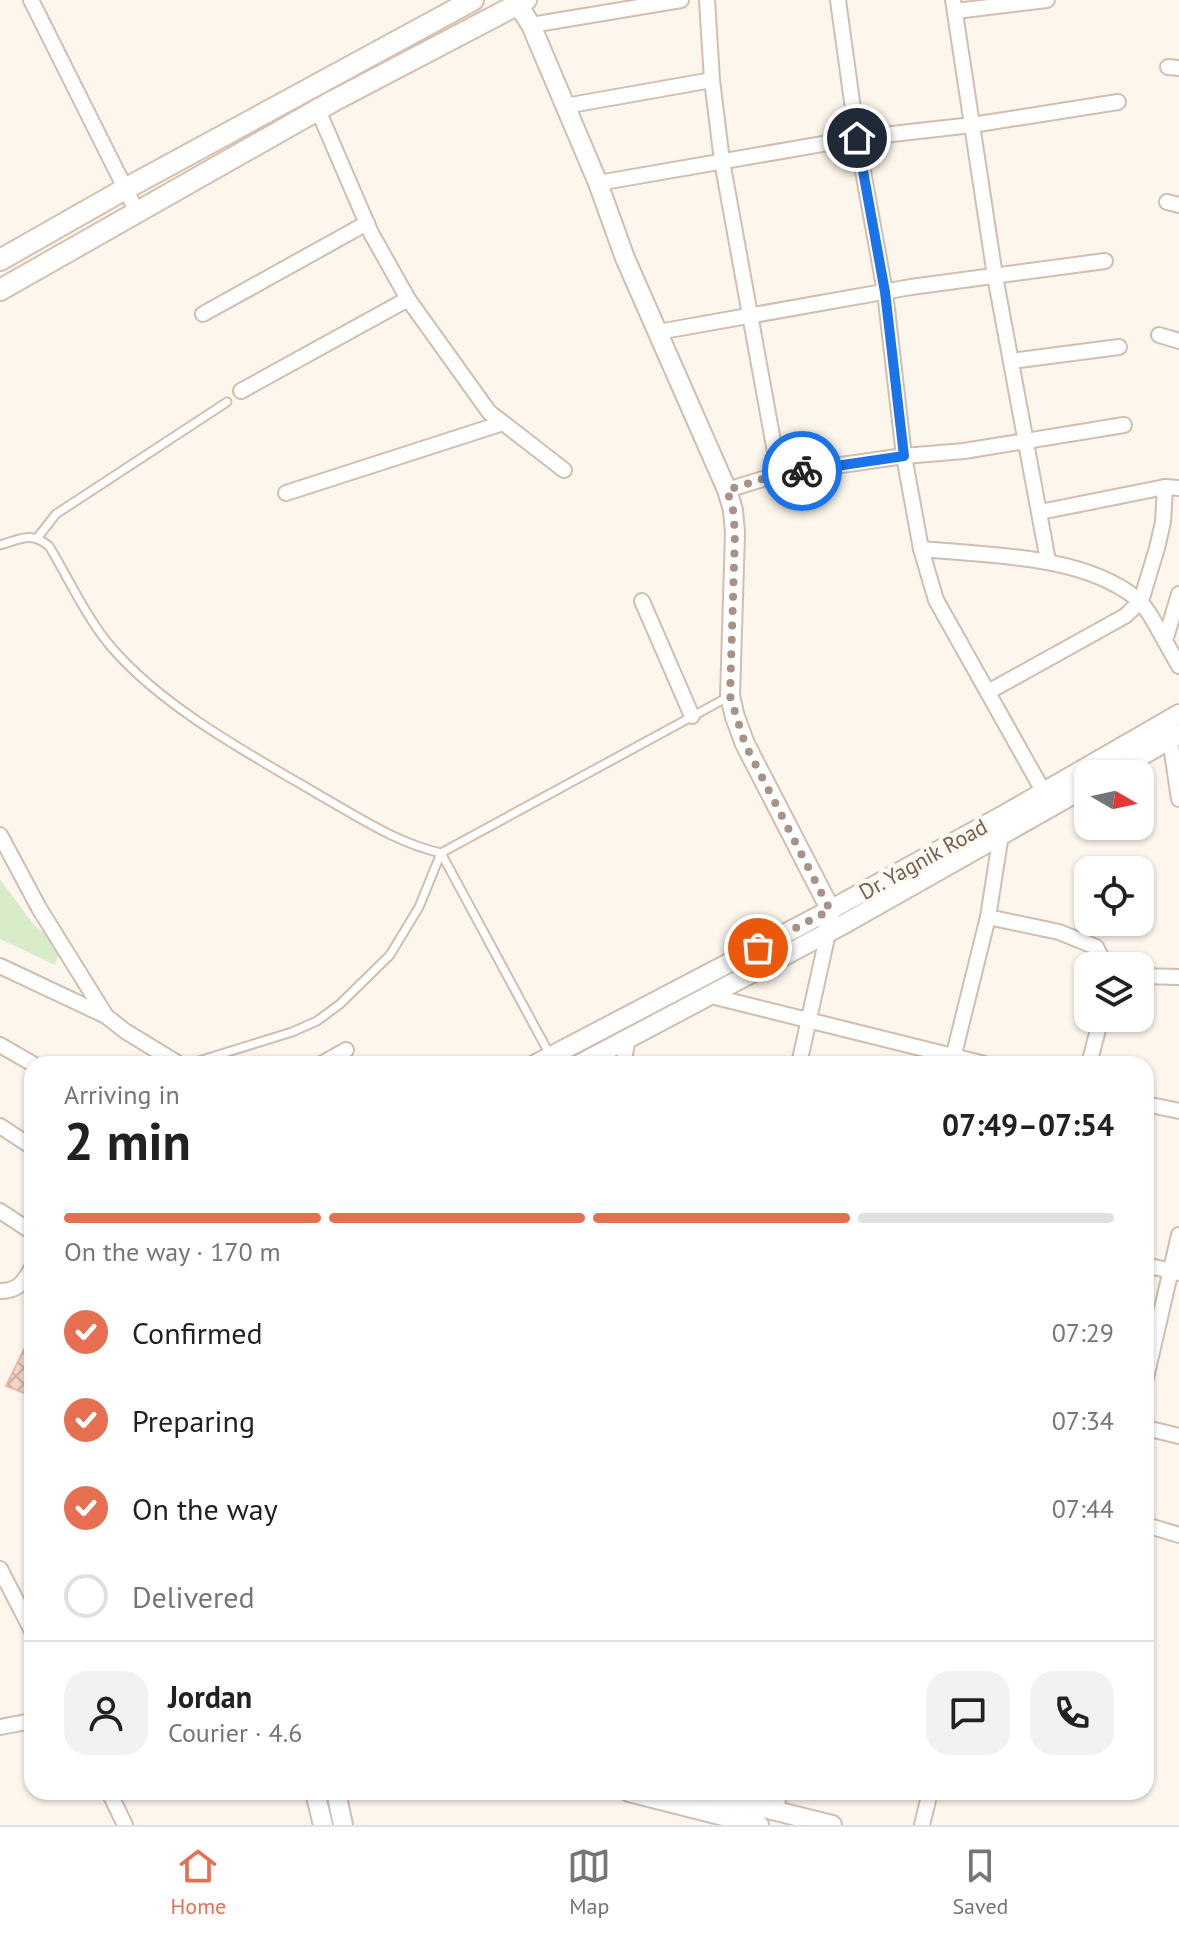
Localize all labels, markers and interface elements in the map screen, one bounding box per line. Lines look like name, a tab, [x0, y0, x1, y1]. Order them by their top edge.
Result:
pin	[823, 104, 891, 172]
icon: home	[835, 116, 879, 160]
courier	[762, 431, 842, 511]
icon: bike	[780, 449, 824, 493]
north arrow	[1074, 760, 1154, 840]
map controls	[1074, 760, 1154, 1032]
street label: Dr. Yagnik Road	[854, 812, 992, 906]
button: locate	[1074, 856, 1154, 936]
pin	[724, 914, 792, 982]
icon: bag	[736, 926, 780, 970]
button: layers	[1074, 952, 1154, 1032]
text: Arriving in	[64, 1078, 180, 1111]
text: 07:49–07:54	[942, 1105, 1114, 1144]
text: 2 min	[64, 1107, 191, 1174]
text: On the way · 170 m	[64, 1235, 281, 1268]
icon: check	[64, 1310, 108, 1354]
text: Confirmed	[132, 1313, 263, 1352]
text: 07:29	[1052, 1316, 1114, 1349]
icon: check	[64, 1398, 108, 1442]
text: Preparing	[132, 1401, 255, 1440]
text: 07:34	[1052, 1404, 1114, 1437]
icon: check	[64, 1486, 108, 1530]
text: On the way	[132, 1489, 278, 1528]
text: 07:44	[1052, 1492, 1114, 1525]
text: Delivered	[132, 1577, 255, 1616]
button: person	[64, 1671, 148, 1755]
button: chat	[926, 1671, 1010, 1755]
button: phone	[1030, 1671, 1114, 1755]
text: Jordan	[168, 1677, 252, 1716]
text: Courier · 4.6	[168, 1716, 302, 1749]
tab: Home	[171, 1844, 226, 1920]
tab: Map	[567, 1844, 611, 1920]
tab: Saved	[952, 1844, 1008, 1920]

